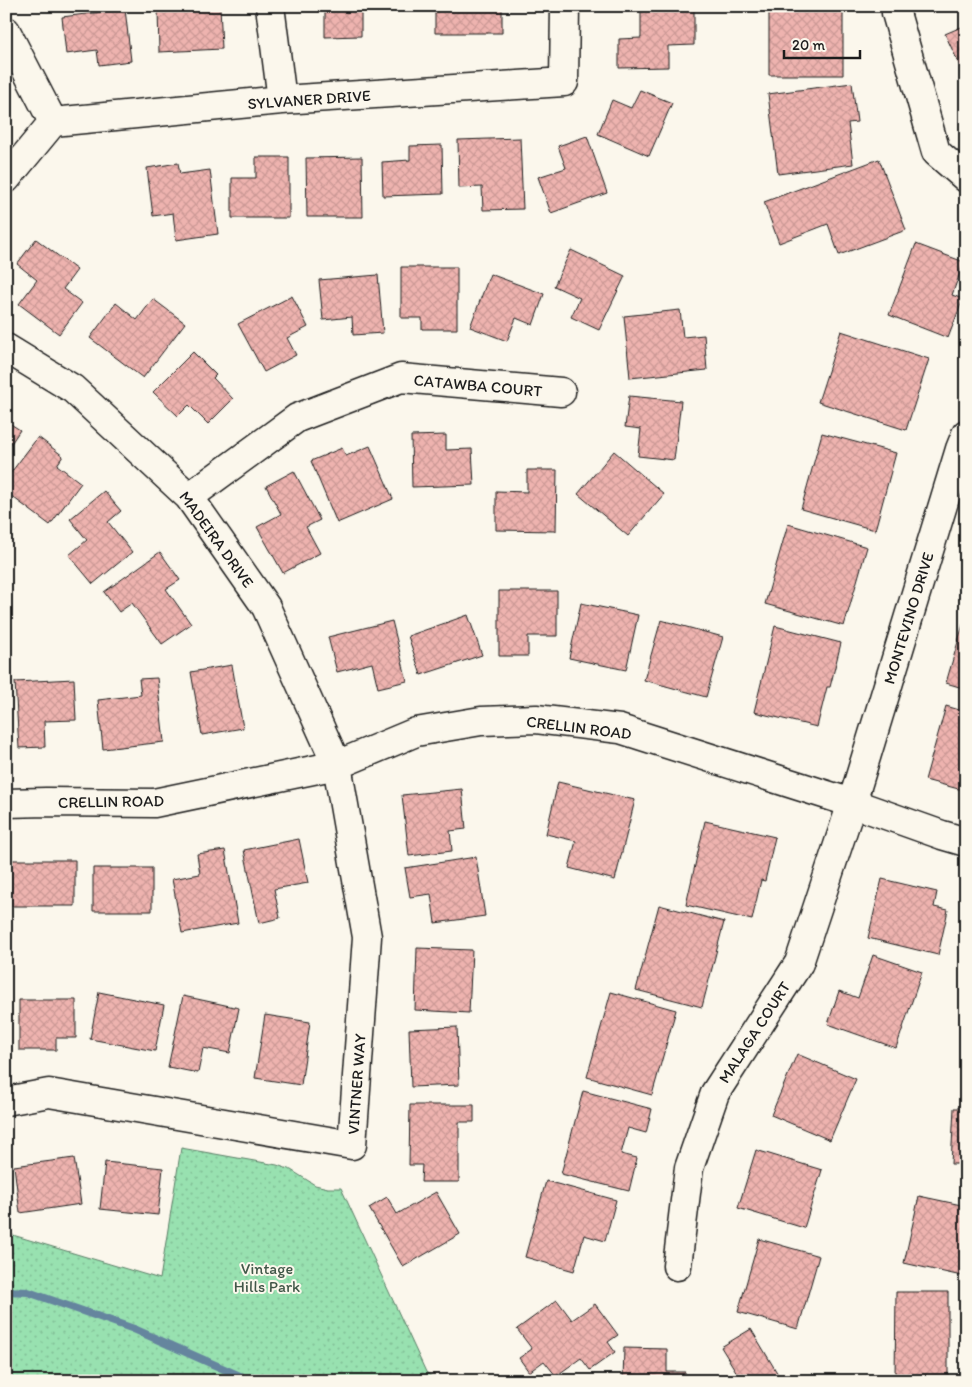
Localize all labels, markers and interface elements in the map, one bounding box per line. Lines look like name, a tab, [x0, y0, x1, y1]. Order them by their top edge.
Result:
scale bar	[784, 28, 861, 60]
text: 20 m	[792, 36, 826, 54]
street label: SYLVANER DRIVE	[247, 86, 371, 113]
street label: CATAWBA COURT	[413, 370, 543, 401]
street label: MADEIRA DRIVE	[175, 487, 258, 591]
street label: MONTEVINO DRIVE	[879, 550, 938, 686]
street label: CRELLIN ROAD	[525, 712, 633, 743]
street label: CRELLIN ROAD	[58, 791, 165, 812]
street label: MALAGA COURT	[714, 978, 794, 1087]
street label: VINTNER WAY	[343, 1033, 370, 1135]
park label: Vintage Hills Park	[234, 1259, 300, 1296]

